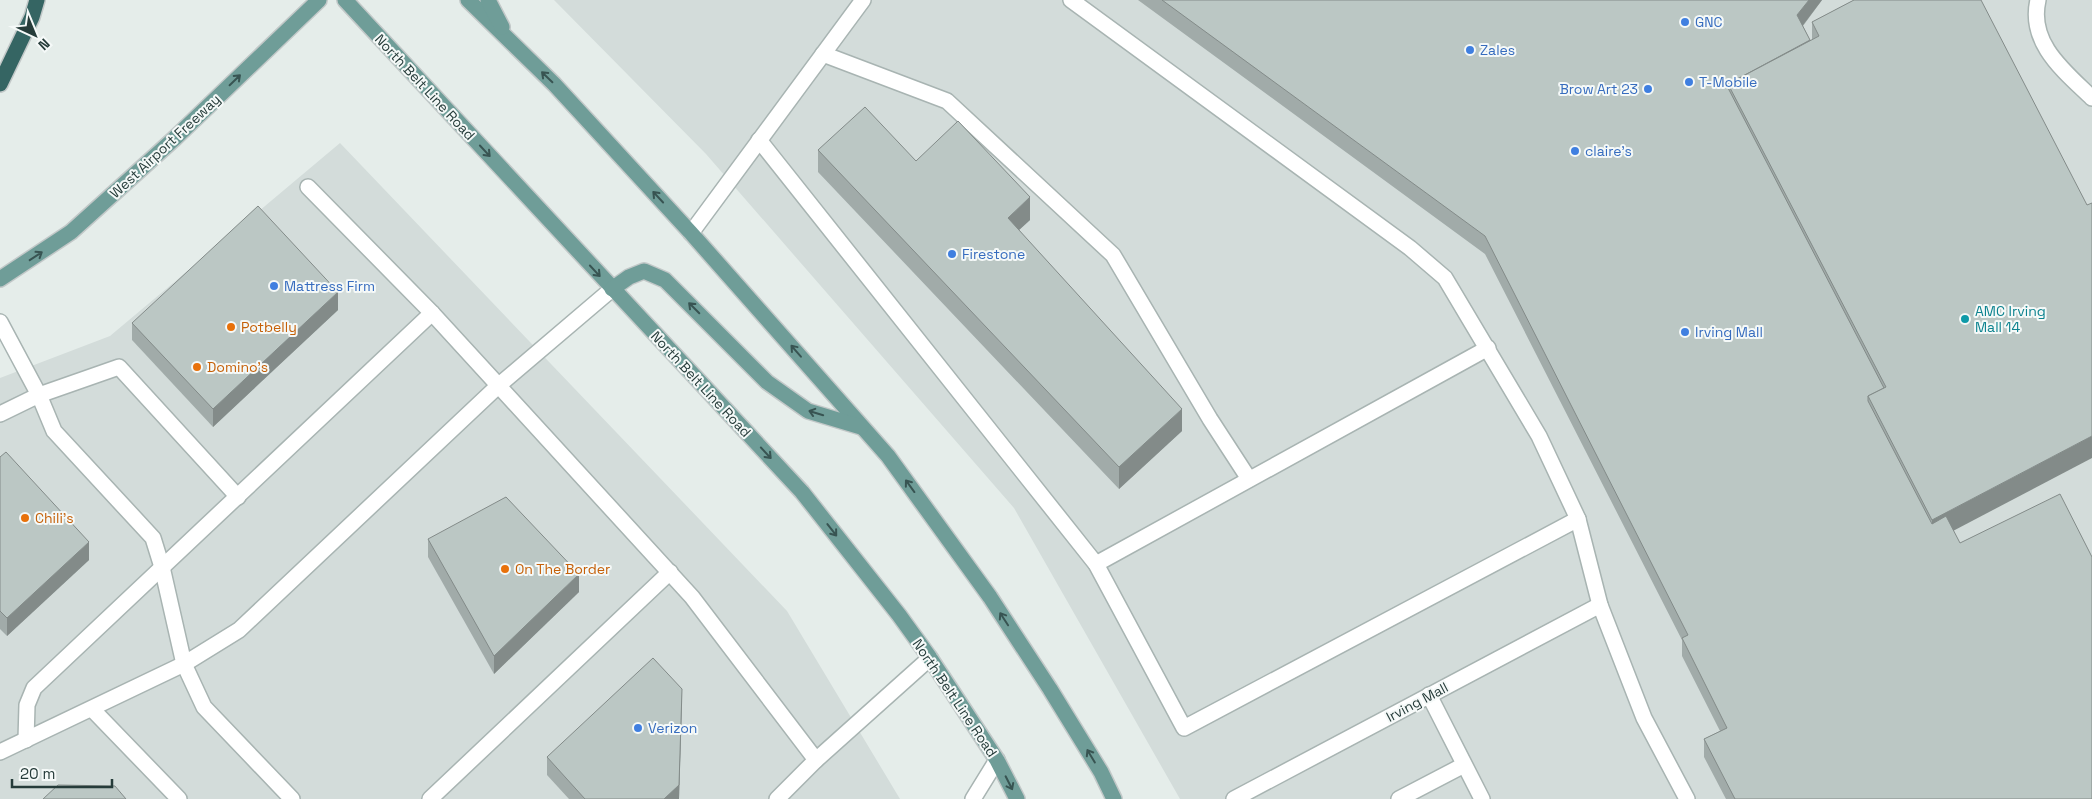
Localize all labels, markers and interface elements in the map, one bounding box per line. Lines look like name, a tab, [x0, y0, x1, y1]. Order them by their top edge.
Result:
north arrow	[10, 10, 60, 60]
place label: GNC	[1695, 13, 1723, 31]
marker: GNC	[1679, 16, 1691, 28]
street label: North Belt Line Road	[371, 30, 479, 144]
text: N	[34, 35, 54, 54]
place label: Zales	[1480, 41, 1515, 59]
marker: Zales	[1464, 44, 1476, 56]
one-way arrow	[541, 71, 554, 83]
place label: T-Mobile	[1699, 73, 1757, 91]
one-way arrow	[229, 74, 242, 86]
marker: T-Mobile	[1683, 76, 1695, 88]
place label: Brow Art 23	[1560, 80, 1638, 98]
marker: Brow Art 23	[1642, 83, 1654, 95]
street label: West Airport Freeway	[106, 90, 224, 202]
place label: claire's	[1585, 142, 1632, 160]
one-way arrow	[479, 145, 490, 158]
marker: claire's	[1569, 145, 1581, 157]
one-way arrow	[652, 190, 664, 203]
place label: Firestone	[962, 245, 1025, 263]
marker: Firestone	[946, 248, 958, 260]
one-way arrow	[28, 251, 42, 261]
one-way arrow	[589, 264, 601, 277]
place label: Mattress Firm	[284, 277, 375, 295]
marker: Mattress Firm	[268, 280, 280, 292]
one-way arrow	[688, 302, 700, 315]
place label: AMC Irving Mall 14	[1975, 302, 2046, 336]
marker: AMC Irving Mall 14	[1959, 313, 1971, 325]
place label: Potbelly	[241, 318, 297, 336]
marker: Potbelly	[225, 321, 237, 333]
place label: Irving Mall	[1695, 323, 1763, 341]
marker: Irving Mall	[1679, 326, 1691, 338]
street label: North Belt Line Road	[647, 327, 755, 441]
one-way arrow	[790, 345, 802, 358]
place label: Domino's	[207, 358, 268, 376]
marker: Domino's	[191, 361, 203, 373]
one-way arrow	[809, 408, 825, 418]
one-way arrow	[760, 447, 772, 460]
one-way arrow	[904, 480, 915, 493]
place label: Chili's	[35, 509, 74, 527]
marker: Chili's	[19, 512, 31, 524]
one-way arrow	[827, 523, 837, 537]
place label: On The Border	[515, 560, 610, 578]
marker: On The Border	[499, 563, 511, 575]
one-way arrow	[999, 612, 1009, 626]
street label: North Belt Line Road	[909, 635, 1001, 761]
street label: Irving Mall	[1383, 678, 1451, 726]
place label: Verizon	[648, 719, 697, 737]
marker: Verizon	[632, 722, 644, 734]
one-way arrow	[1085, 749, 1096, 763]
scale bar	[12, 756, 112, 788]
text: 20 m	[20, 764, 55, 783]
one-way arrow	[1004, 775, 1014, 790]

